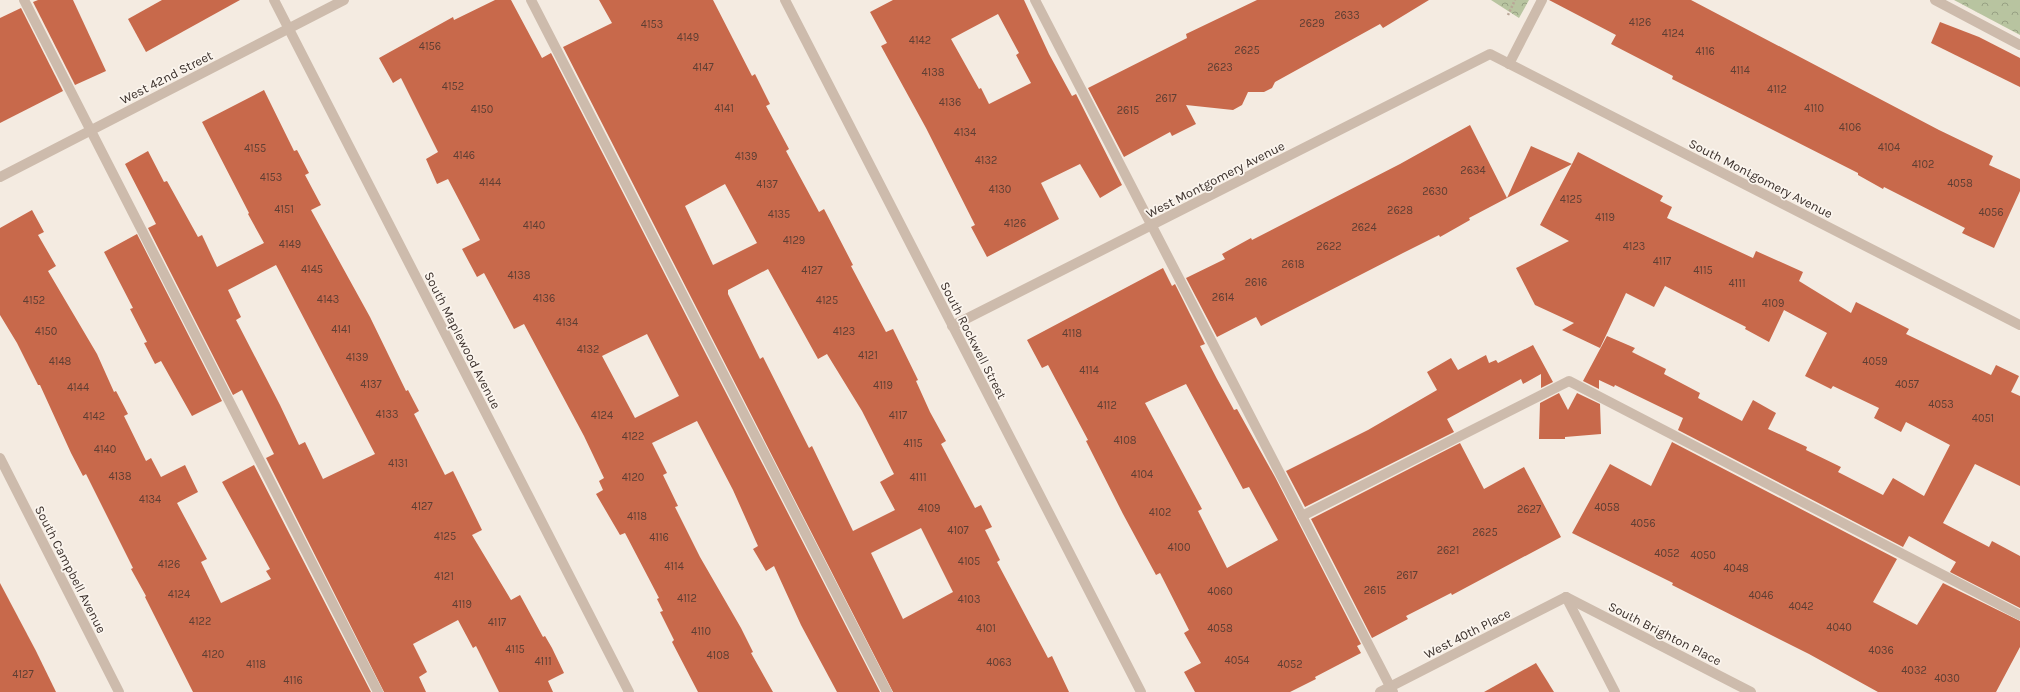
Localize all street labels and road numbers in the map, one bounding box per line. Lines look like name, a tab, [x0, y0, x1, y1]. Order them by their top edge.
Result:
street label: West 42nd Street	[117, 48, 215, 107]
street label: South Montgomery Avenue	[1686, 136, 1835, 221]
street label: West Montgomery Avenue	[1143, 138, 1287, 221]
street label: South Maplewood Avenue	[421, 269, 504, 412]
street label: South Rockwell Street	[937, 279, 1010, 402]
street label: South Campbell Avenue	[32, 503, 109, 636]
street label: South Brighton Place	[1606, 598, 1724, 669]
street label: West 40th Place	[1422, 605, 1513, 662]

